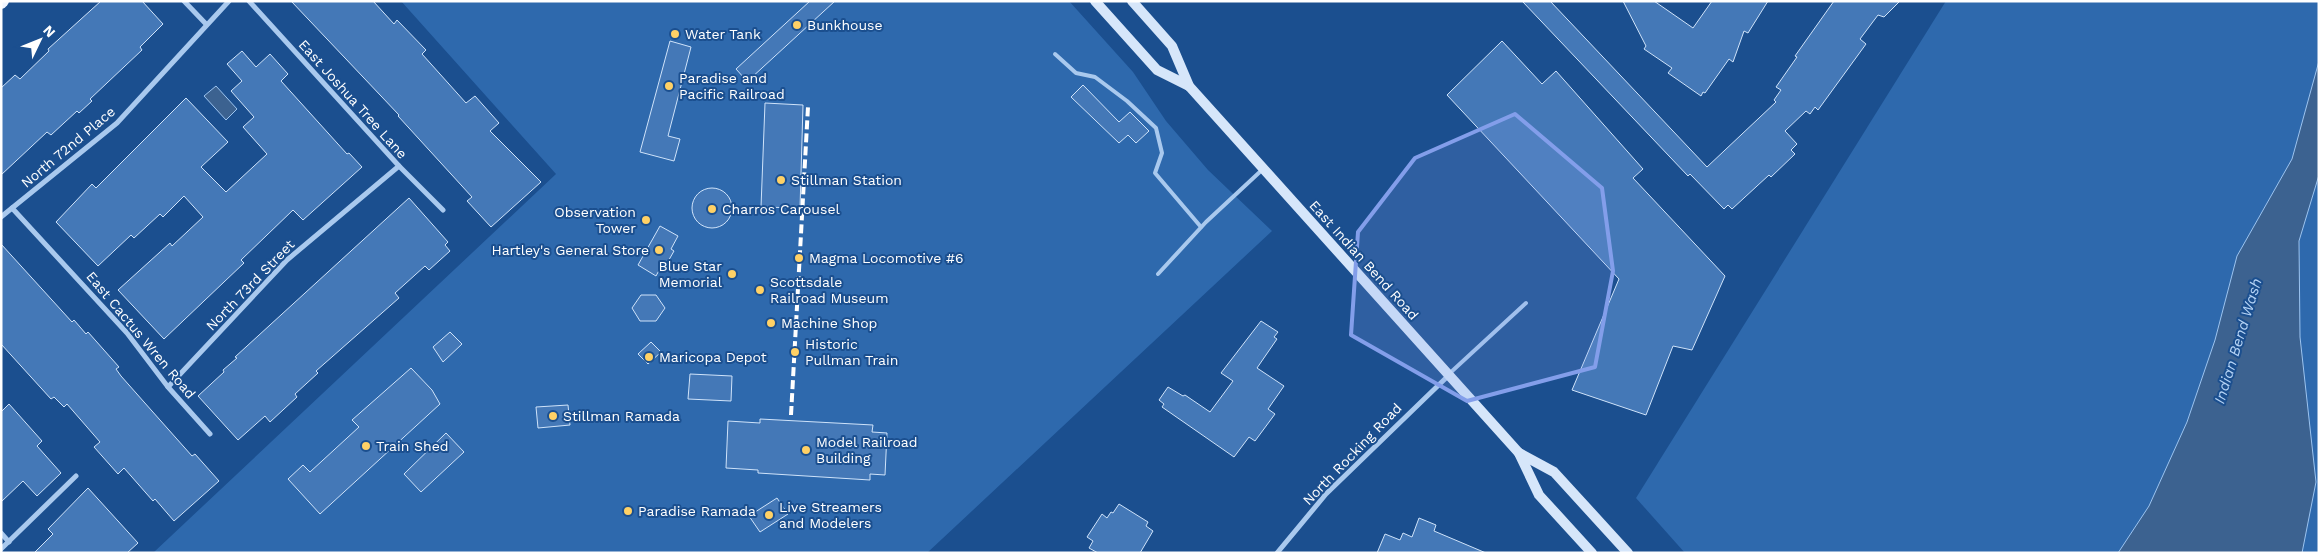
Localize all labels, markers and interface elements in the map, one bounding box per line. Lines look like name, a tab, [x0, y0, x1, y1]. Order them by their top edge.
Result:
north arrow	[15, 15, 65, 65]
place label: Bunkhouse	[807, 17, 883, 33]
marker: Bunkhouse	[791, 19, 803, 31]
text: N	[40, 22, 59, 40]
place label: Water Tank	[685, 26, 761, 42]
marker: Water Tank	[669, 28, 681, 40]
street label: East Joshua Tree Lane	[295, 36, 411, 162]
place label: Paradise and Pacific Railroad	[679, 70, 785, 102]
marker: Paradise and Pacific Railroad	[663, 80, 675, 92]
street label: North 72nd Place	[18, 103, 118, 191]
place label: Stillman Station	[791, 172, 902, 188]
marker: Stillman Station	[775, 174, 787, 186]
street label: East Indian Bend Road	[1306, 197, 1422, 323]
place label: Charros Carousel	[722, 201, 840, 217]
marker: Charros Carousel	[706, 203, 718, 215]
place label: Observation Tower	[554, 204, 636, 236]
marker: Observation Tower	[640, 214, 652, 226]
street label: North 73rd Street	[203, 236, 297, 334]
place label: Hartley's General Store	[491, 242, 649, 258]
marker: Hartley's General Store	[653, 244, 665, 256]
place label: Magma Locomotive #6	[809, 250, 964, 266]
marker: Magma Locomotive #6	[793, 252, 805, 264]
place label: Blue Star Memorial	[659, 258, 723, 290]
street label: East Cactus Wren Road	[83, 268, 199, 402]
marker: Blue Star Memorial	[726, 268, 738, 280]
place label: Scottsdale Railroad Museum	[770, 274, 889, 306]
water label: Indian Bend Wash	[2210, 276, 2266, 406]
marker: Scottsdale Railroad Museum	[754, 284, 766, 296]
place label: Machine Shop	[781, 315, 877, 331]
marker: Machine Shop	[765, 317, 777, 329]
place label: Historic Pullman Train	[805, 336, 898, 368]
marker: Historic Pullman Train	[789, 346, 801, 358]
place label: Maricopa Depot	[659, 349, 767, 365]
marker: Maricopa Depot	[643, 351, 655, 363]
street label: North Rocking Road	[1299, 400, 1405, 508]
place label: Stillman Ramada	[563, 408, 680, 424]
marker: Stillman Ramada	[547, 410, 559, 422]
place label: Model Railroad Building	[816, 434, 918, 466]
place label: Train Shed	[376, 438, 449, 454]
marker: Train Shed	[360, 440, 372, 452]
marker: Model Railroad Building	[800, 444, 812, 456]
place label: Live Streamers and Modelers	[779, 499, 882, 531]
place label: Paradise Ramada	[638, 503, 756, 519]
marker: Paradise Ramada	[622, 505, 634, 517]
marker: Live Streamers and Modelers	[763, 509, 775, 521]

